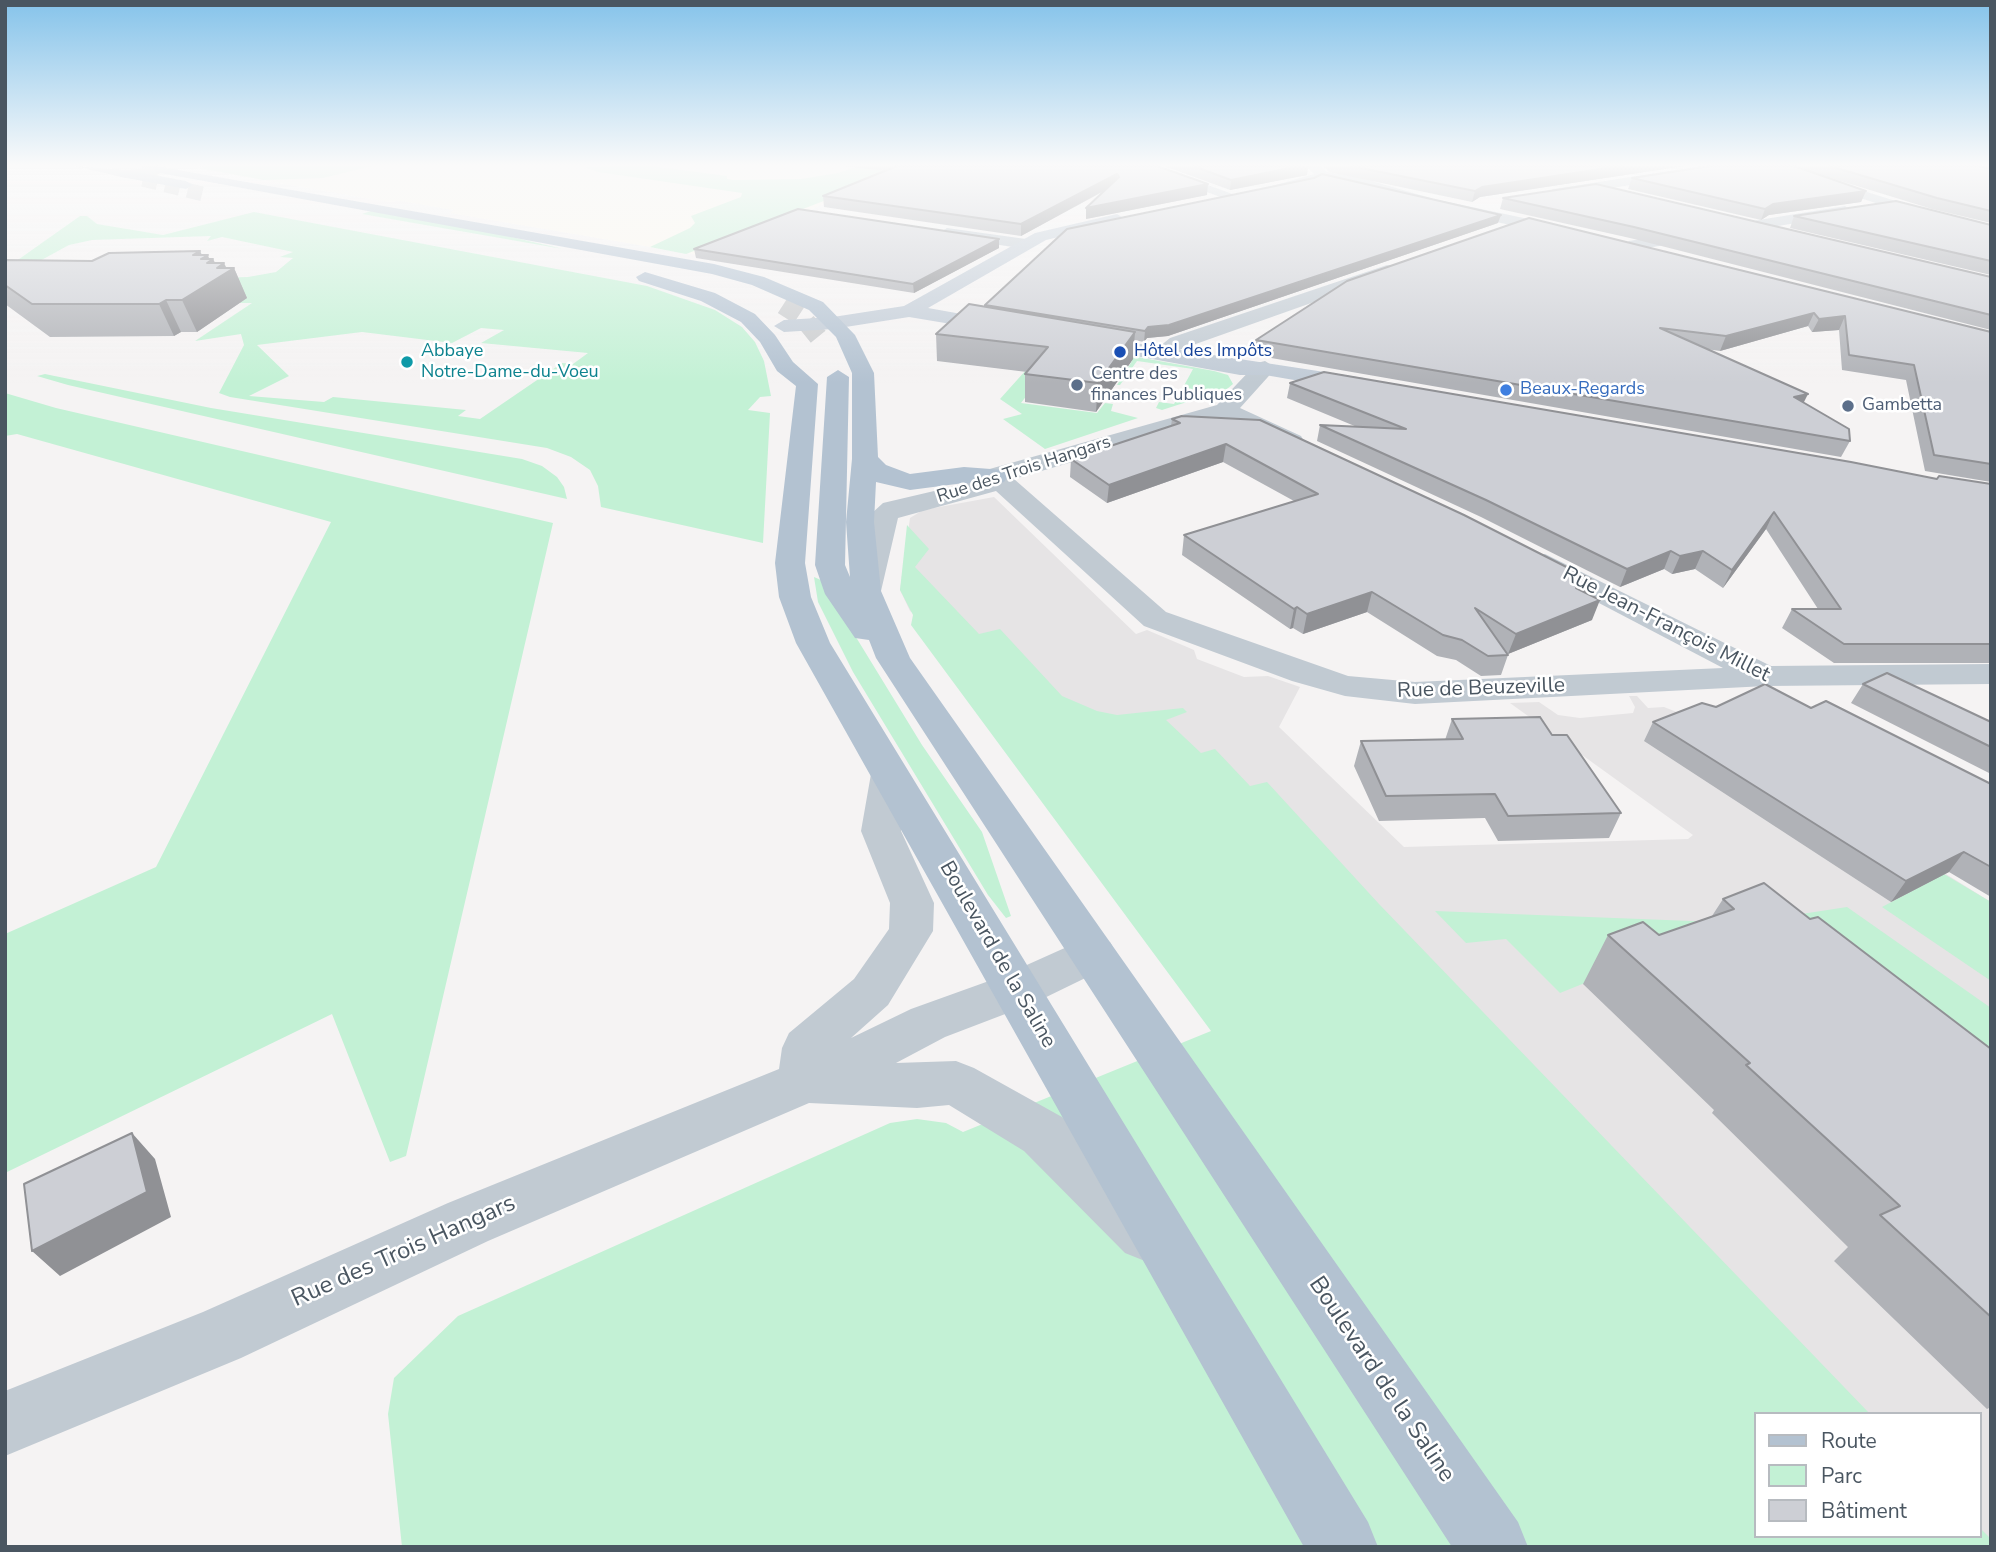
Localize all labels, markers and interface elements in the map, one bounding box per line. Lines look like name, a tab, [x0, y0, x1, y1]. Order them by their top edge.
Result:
place label: Abbaye Notre-Dame-du-Voeu	[421, 341, 599, 384]
place label: Hôtel des Impôts	[1134, 341, 1272, 363]
marker: Hôtel des Impôts	[1112, 344, 1128, 360]
marker: Abbaye Notre-Dame-du-Voeu	[399, 354, 415, 370]
place label: Centre des finances Publiques	[1091, 364, 1242, 406]
marker: Centre des finances Publiques	[1069, 377, 1085, 393]
place label: Beaux-Regards	[1520, 379, 1645, 401]
marker: Beaux-Regards	[1498, 382, 1514, 398]
place label: Gambetta	[1862, 395, 1942, 417]
marker: Gambetta	[1840, 398, 1856, 414]
street label: Rue des Trois Hangars	[934, 432, 1114, 508]
street label: Rue Jean-François Millet	[1558, 562, 1774, 688]
street label: Rue de Beuzeville	[1397, 673, 1565, 705]
street label: Boulevard de la Saline	[933, 857, 1061, 1053]
street label: Rue des Trois Hangars	[288, 1190, 520, 1314]
street label: Boulevard de la Saline	[1302, 1272, 1460, 1488]
legend	[1755, 1412, 1982, 1538]
text: Route	[1821, 1427, 1877, 1455]
text: Parc	[1821, 1462, 1862, 1490]
text: Bâtiment	[1821, 1497, 1907, 1525]

